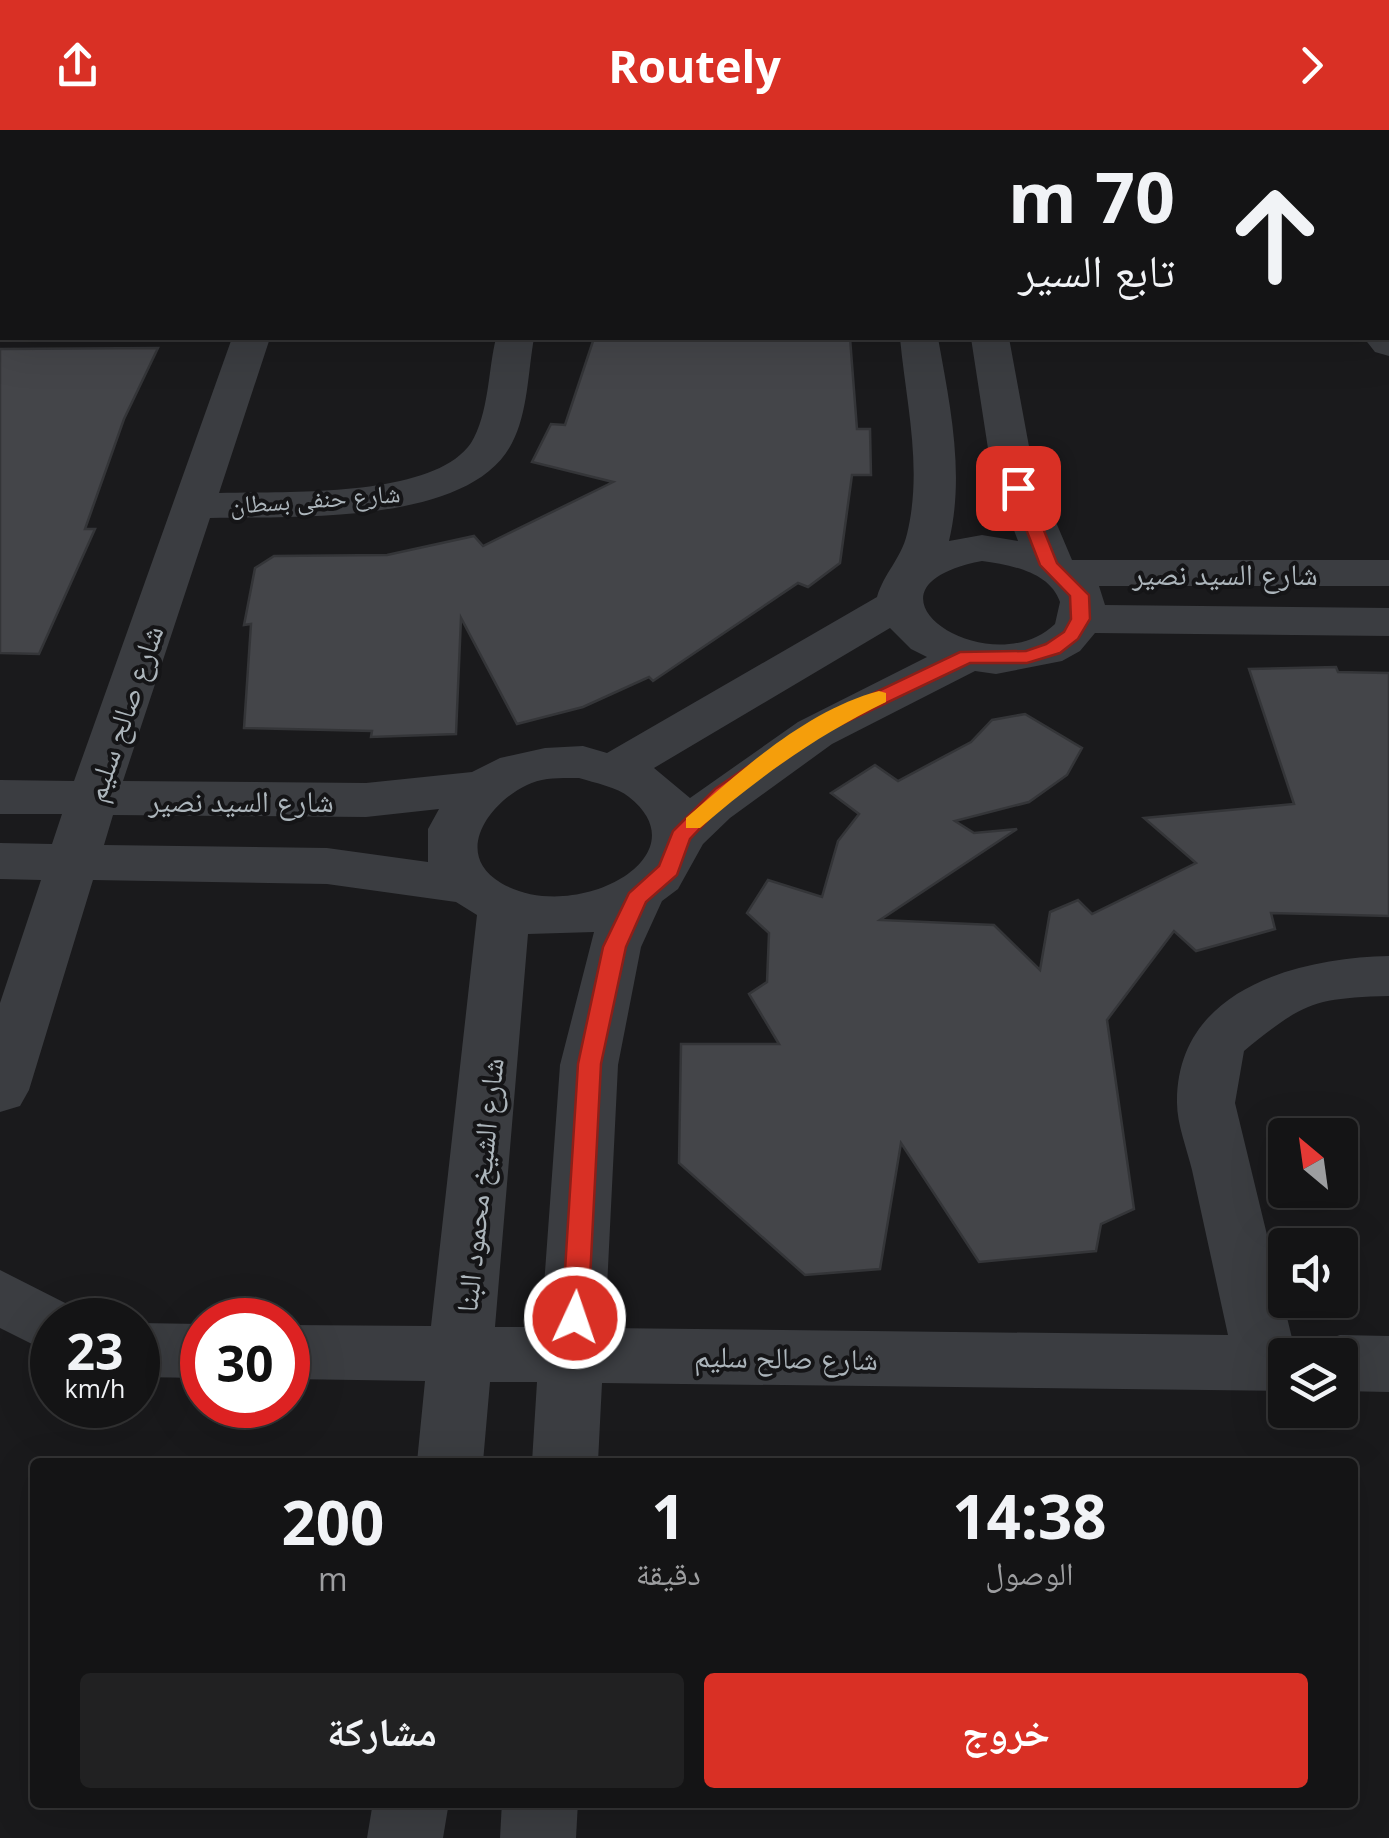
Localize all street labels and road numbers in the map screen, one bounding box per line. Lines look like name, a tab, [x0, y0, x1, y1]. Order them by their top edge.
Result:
street label: شارع حنفى بسطان	[229, 475, 401, 521]
street label: شارع السيد نصير	[1131, 553, 1318, 594]
street label: شارع صالح سليم	[74, 619, 173, 807]
street label: شارع السيد نصير	[147, 780, 334, 821]
street label: شارع الشيخ محمود البنا	[445, 1056, 513, 1314]
street label: شارع صالح سليم	[694, 1335, 878, 1380]

